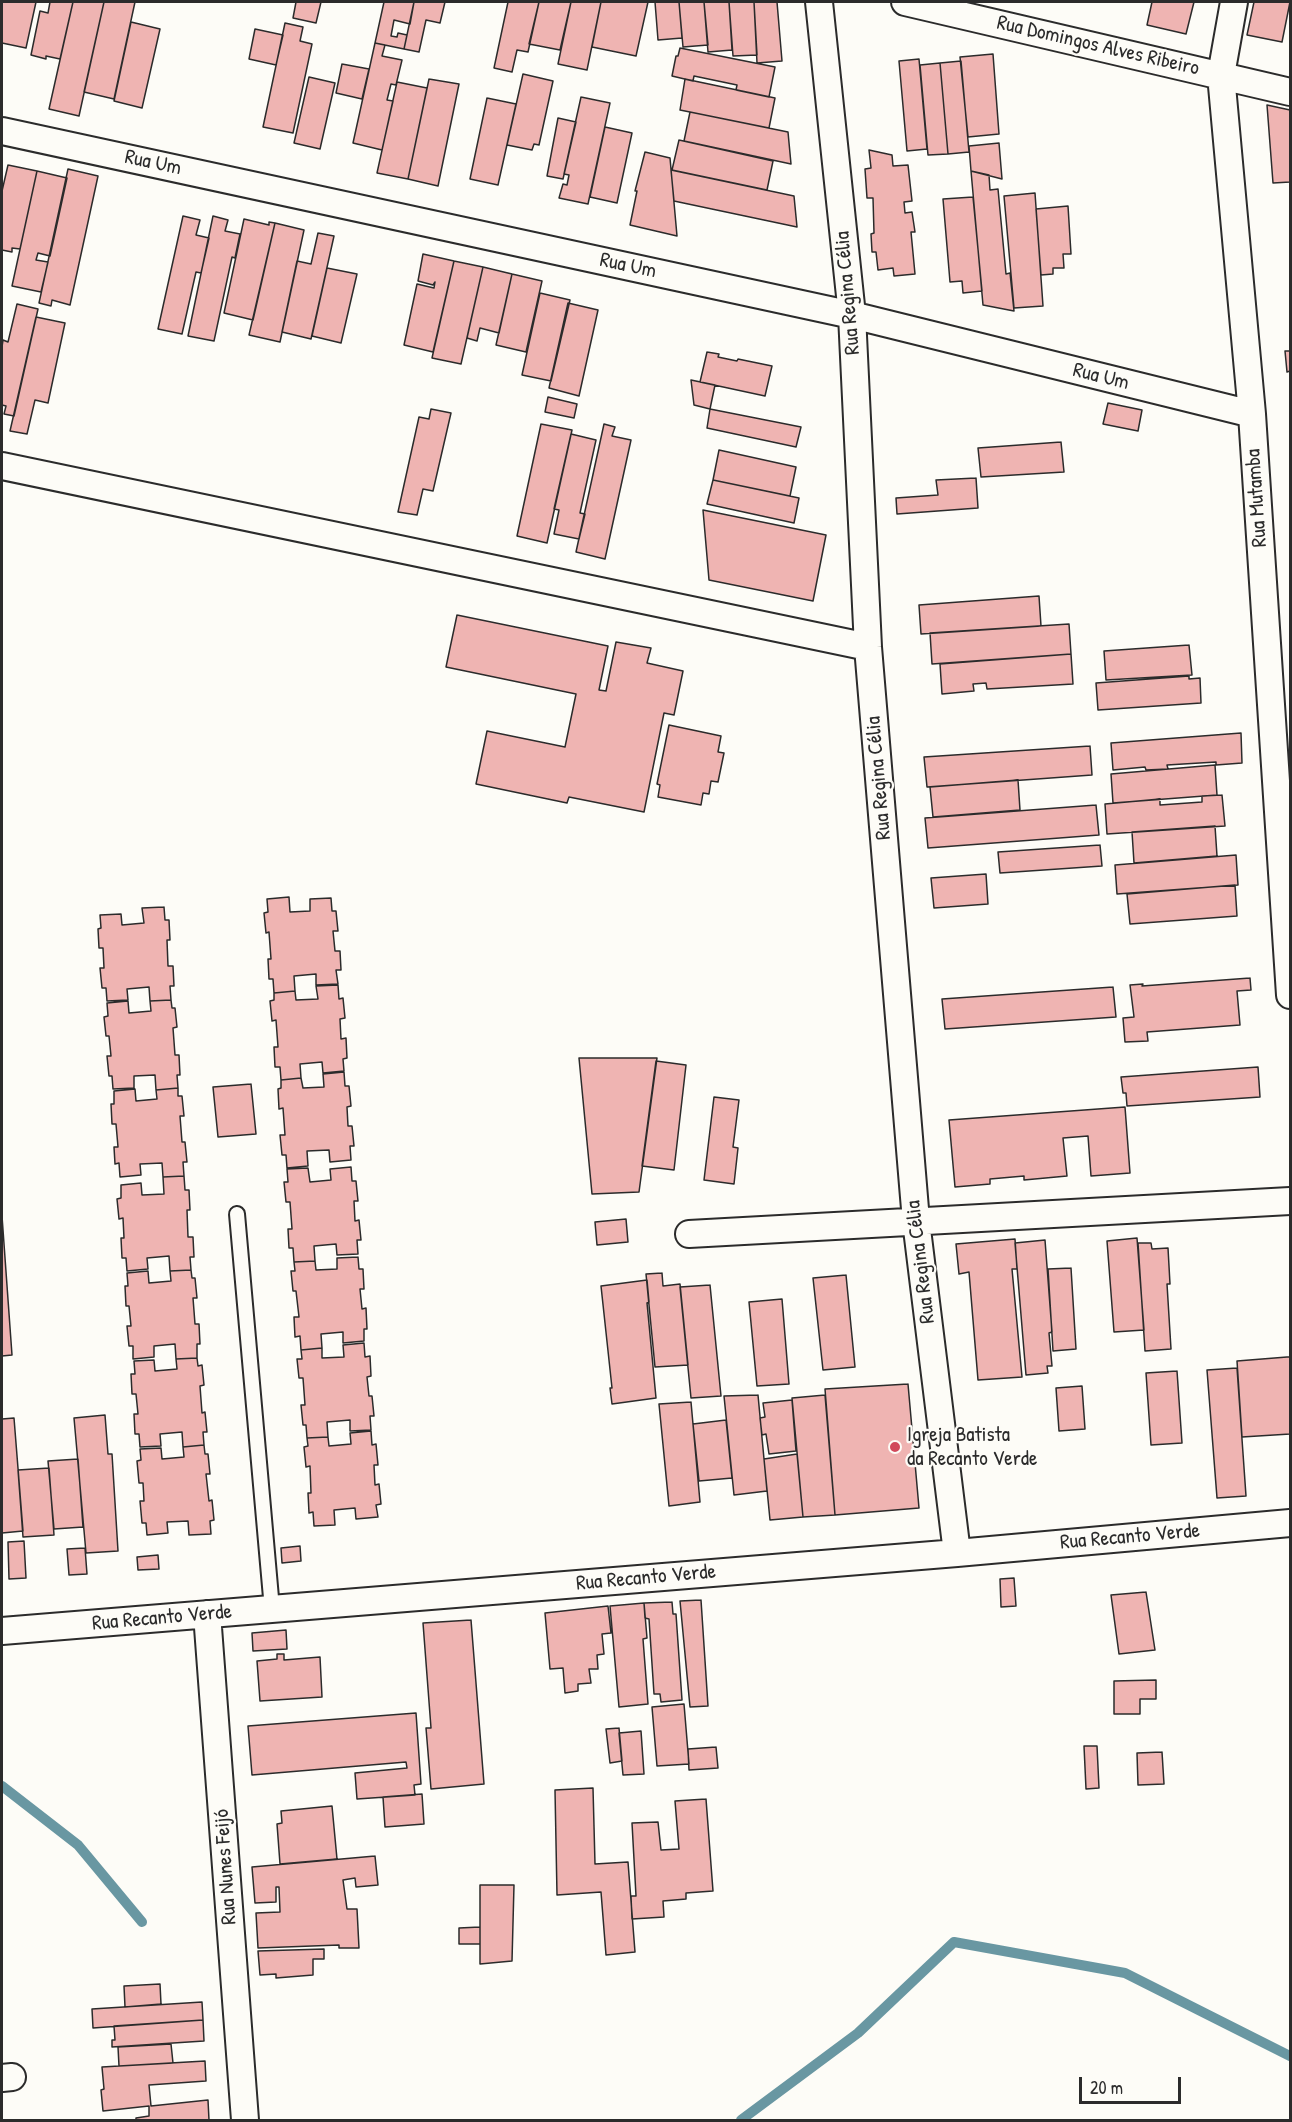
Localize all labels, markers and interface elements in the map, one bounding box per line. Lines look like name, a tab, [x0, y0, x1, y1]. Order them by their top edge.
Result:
street label: Rua Domingos Alves Ribeiro	[994, 10, 1202, 82]
street label: Rua Um	[123, 145, 183, 181]
street label: Rua Regina Célia	[830, 230, 866, 356]
street label: Rua Um	[598, 248, 658, 284]
street label: Rua Um	[1070, 358, 1132, 396]
street label: Rua Mutamba	[1241, 448, 1273, 548]
street label: Rua Regina Célia	[861, 715, 897, 841]
street label: Rua Regina Célia	[901, 1199, 941, 1325]
place label: Igreja Batista da Recanto Verde	[907, 1422, 1037, 1472]
marker: Igreja Batista da Recanto Verde	[888, 1440, 902, 1454]
street label: Rua Recanto Verde	[1059, 1518, 1201, 1556]
street label: Rua Recanto Verde	[575, 1559, 717, 1597]
street label: Rua Recanto Verde	[91, 1599, 233, 1637]
street label: Rua Nunes Feijó	[209, 1808, 243, 1926]
scale bar	[1082, 2065, 1184, 2103]
text: 20 m	[1090, 2075, 1123, 2100]

